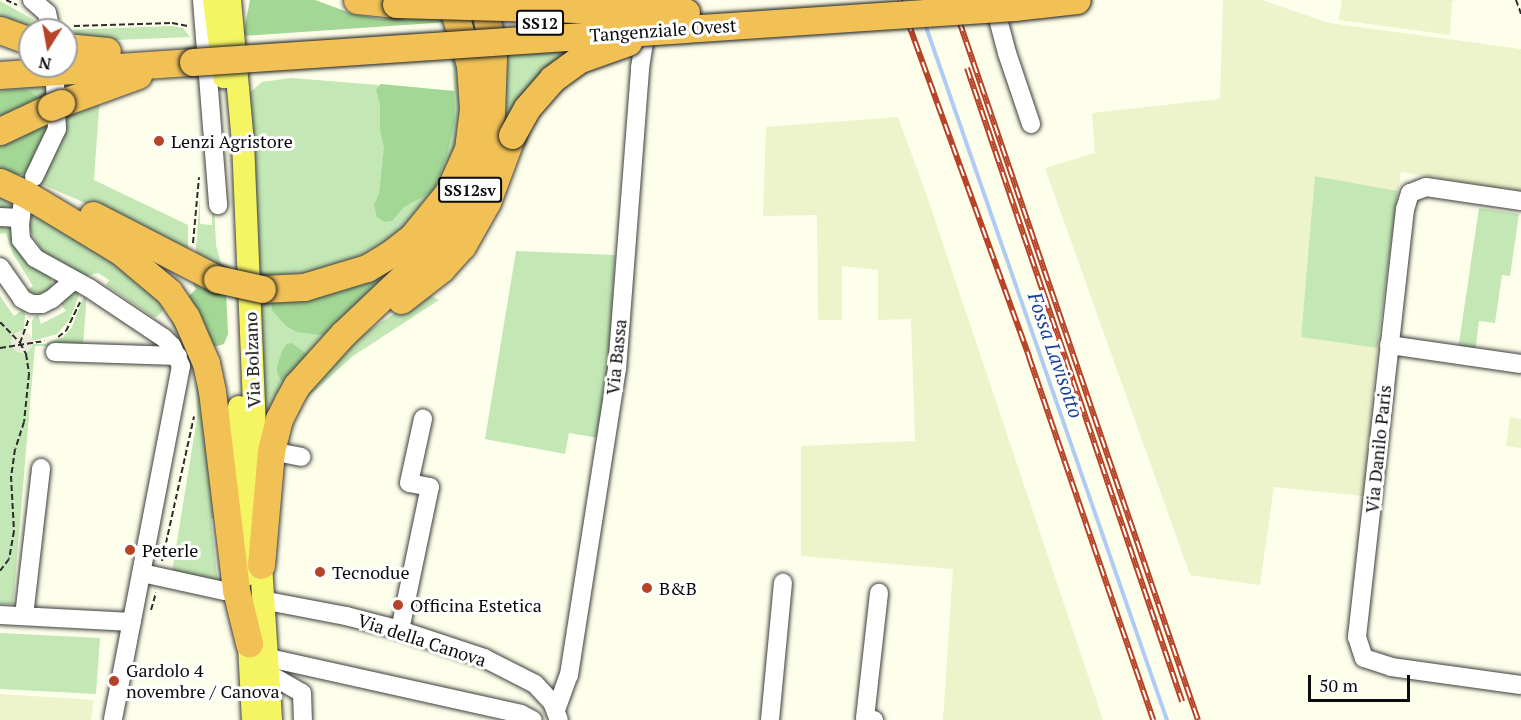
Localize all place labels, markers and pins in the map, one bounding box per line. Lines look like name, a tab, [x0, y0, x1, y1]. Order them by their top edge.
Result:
place label: Lenzi Agristore	[171, 130, 293, 152]
marker: Lenzi Agristore	[152, 134, 166, 148]
place label: Peterle	[142, 539, 198, 561]
marker: Peterle	[123, 543, 137, 557]
place label: Tecnodue	[332, 561, 409, 583]
marker: Tecnodue	[313, 565, 327, 579]
place label: B&B	[659, 577, 697, 599]
marker: B&B	[640, 581, 654, 595]
place label: Officina Estetica	[410, 594, 542, 616]
marker: Officina Estetica	[391, 598, 405, 612]
place label: Gardolo 4 novembre / Canova	[126, 660, 280, 702]
marker: Gardolo 4 novembre / Canova	[107, 674, 121, 688]

